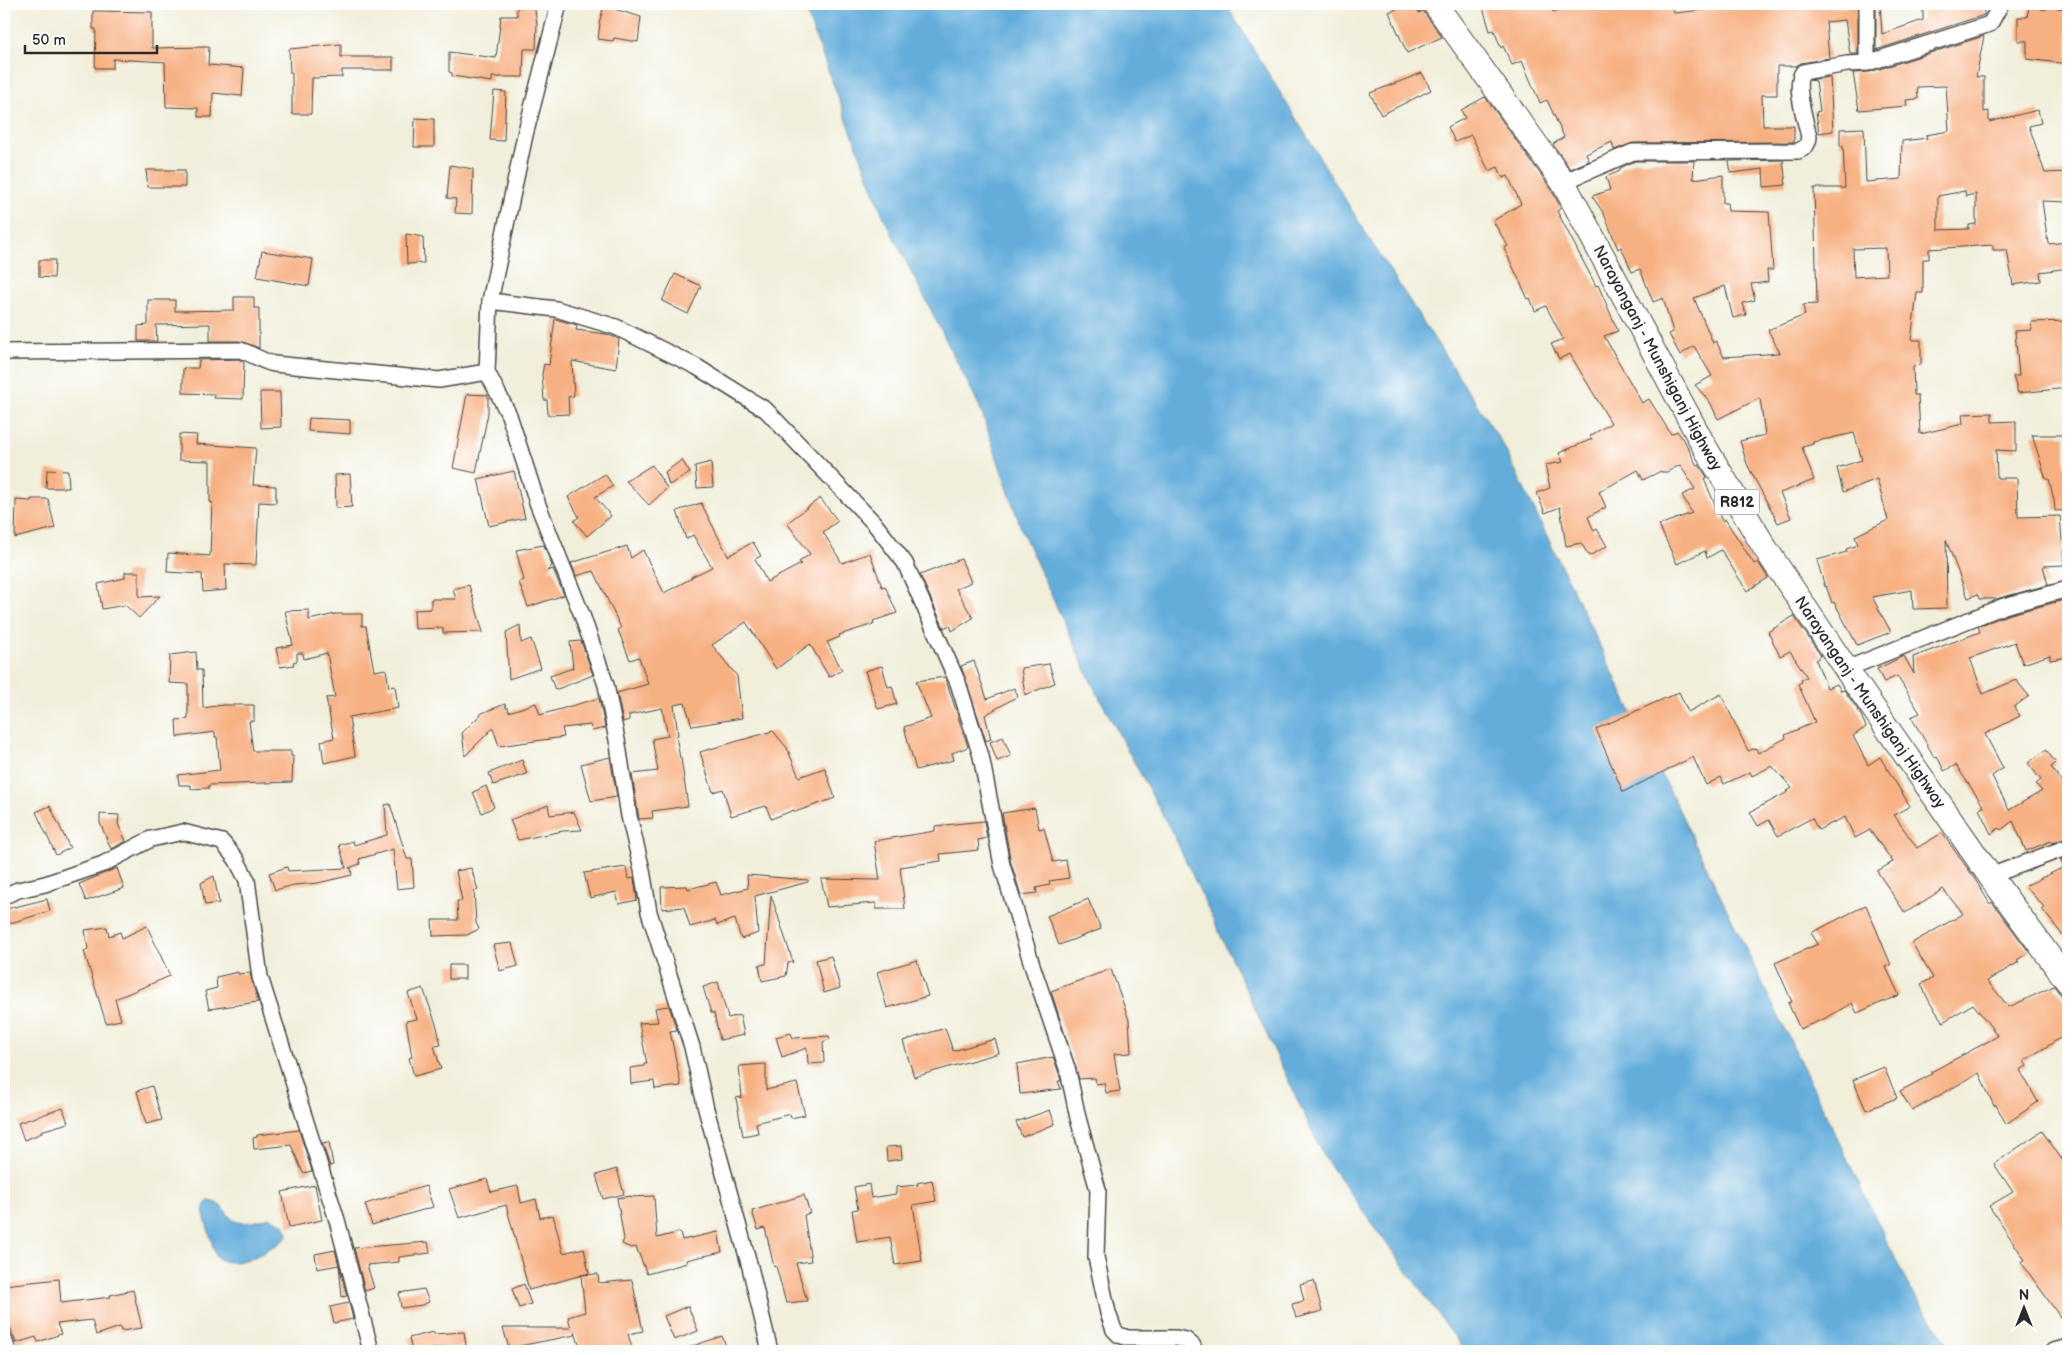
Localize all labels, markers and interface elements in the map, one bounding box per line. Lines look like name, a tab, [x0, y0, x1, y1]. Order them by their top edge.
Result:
scale bar	[25, 22, 158, 54]
text: 50 m	[32, 31, 66, 50]
street label: Narayanganj - Munshiganj Highway	[1589, 242, 1727, 475]
road number: R812	[1714, 490, 1760, 514]
street label: Narayanganj - Munshiganj Highway	[1791, 593, 1950, 813]
north arrow	[2000, 1282, 2050, 1332]
text: N	[2019, 1287, 2029, 1304]

